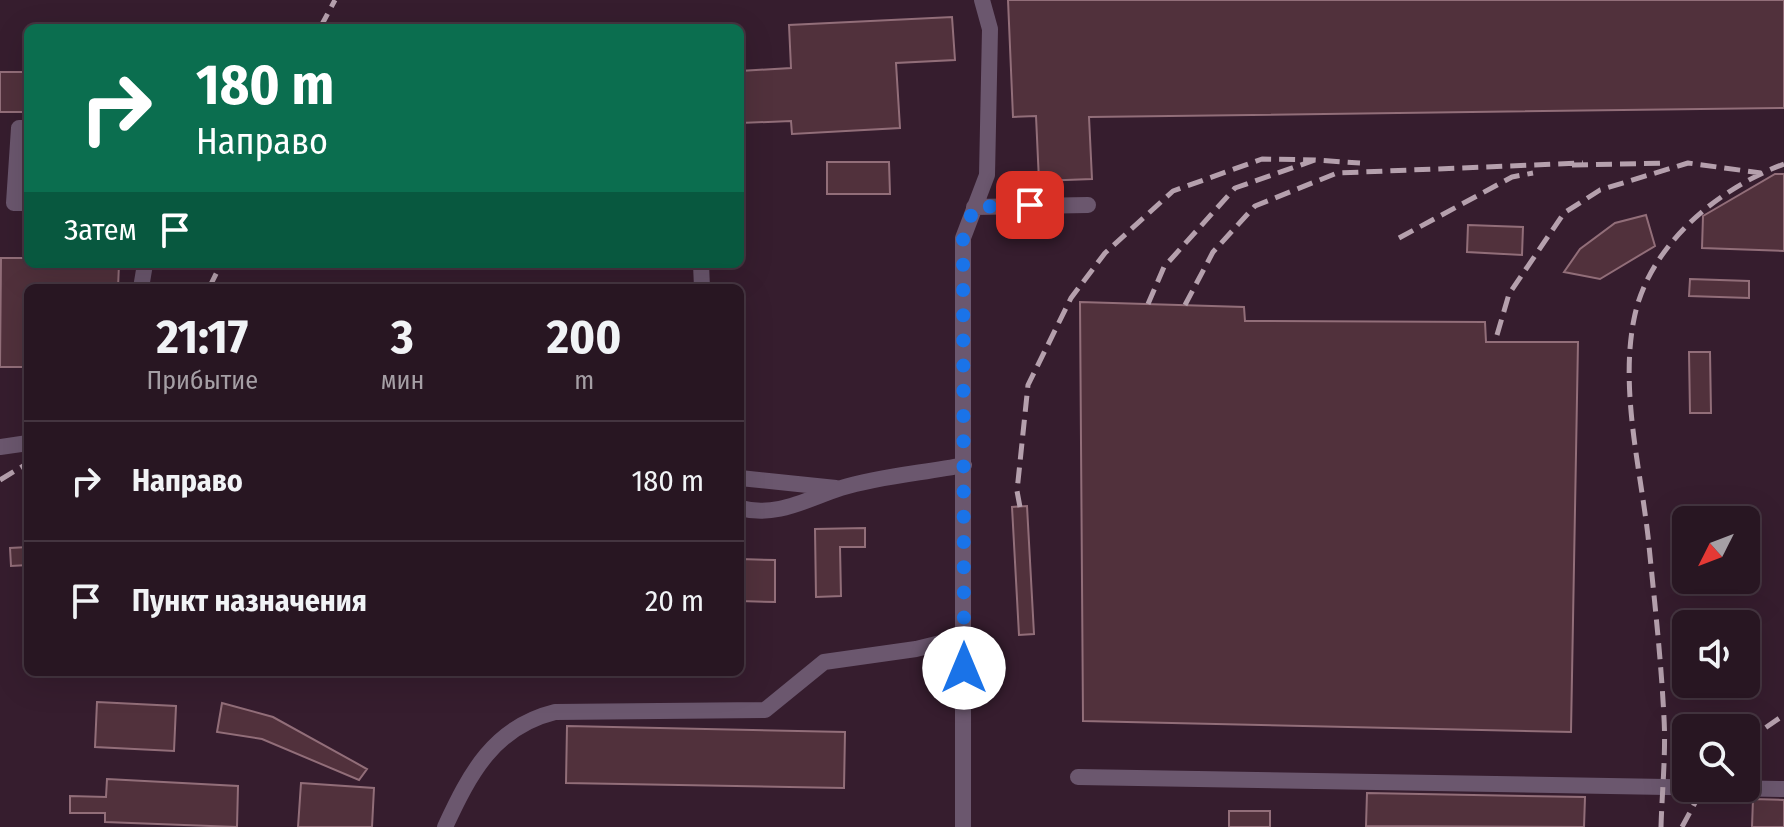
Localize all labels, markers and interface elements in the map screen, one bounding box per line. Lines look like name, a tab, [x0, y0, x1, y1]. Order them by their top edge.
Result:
text: 180 m	[196, 52, 334, 119]
icon: right	[64, 56, 168, 160]
text: Направо	[196, 120, 328, 164]
pin	[996, 171, 1064, 239]
icon: arrive	[1008, 183, 1052, 227]
icon: arrive	[153, 208, 197, 252]
text: Затем	[64, 212, 137, 248]
text: 21:17	[156, 308, 248, 366]
text: 3	[391, 308, 414, 366]
text: 200	[547, 308, 621, 366]
text: Прибытие	[147, 365, 258, 396]
text: мин	[381, 365, 424, 396]
text: m	[574, 365, 594, 396]
icon: right	[64, 459, 108, 503]
text: Направо	[132, 463, 243, 499]
text: 180 m	[632, 463, 704, 499]
north arrow	[1672, 506, 1760, 594]
map controls	[1672, 506, 1760, 802]
icon: arrive	[64, 579, 108, 623]
text: Пункт назначения	[132, 583, 367, 619]
text: 20 m	[645, 583, 704, 619]
button: sound	[1672, 610, 1760, 698]
position arrow	[922, 626, 1006, 710]
button: search	[1672, 714, 1760, 802]

